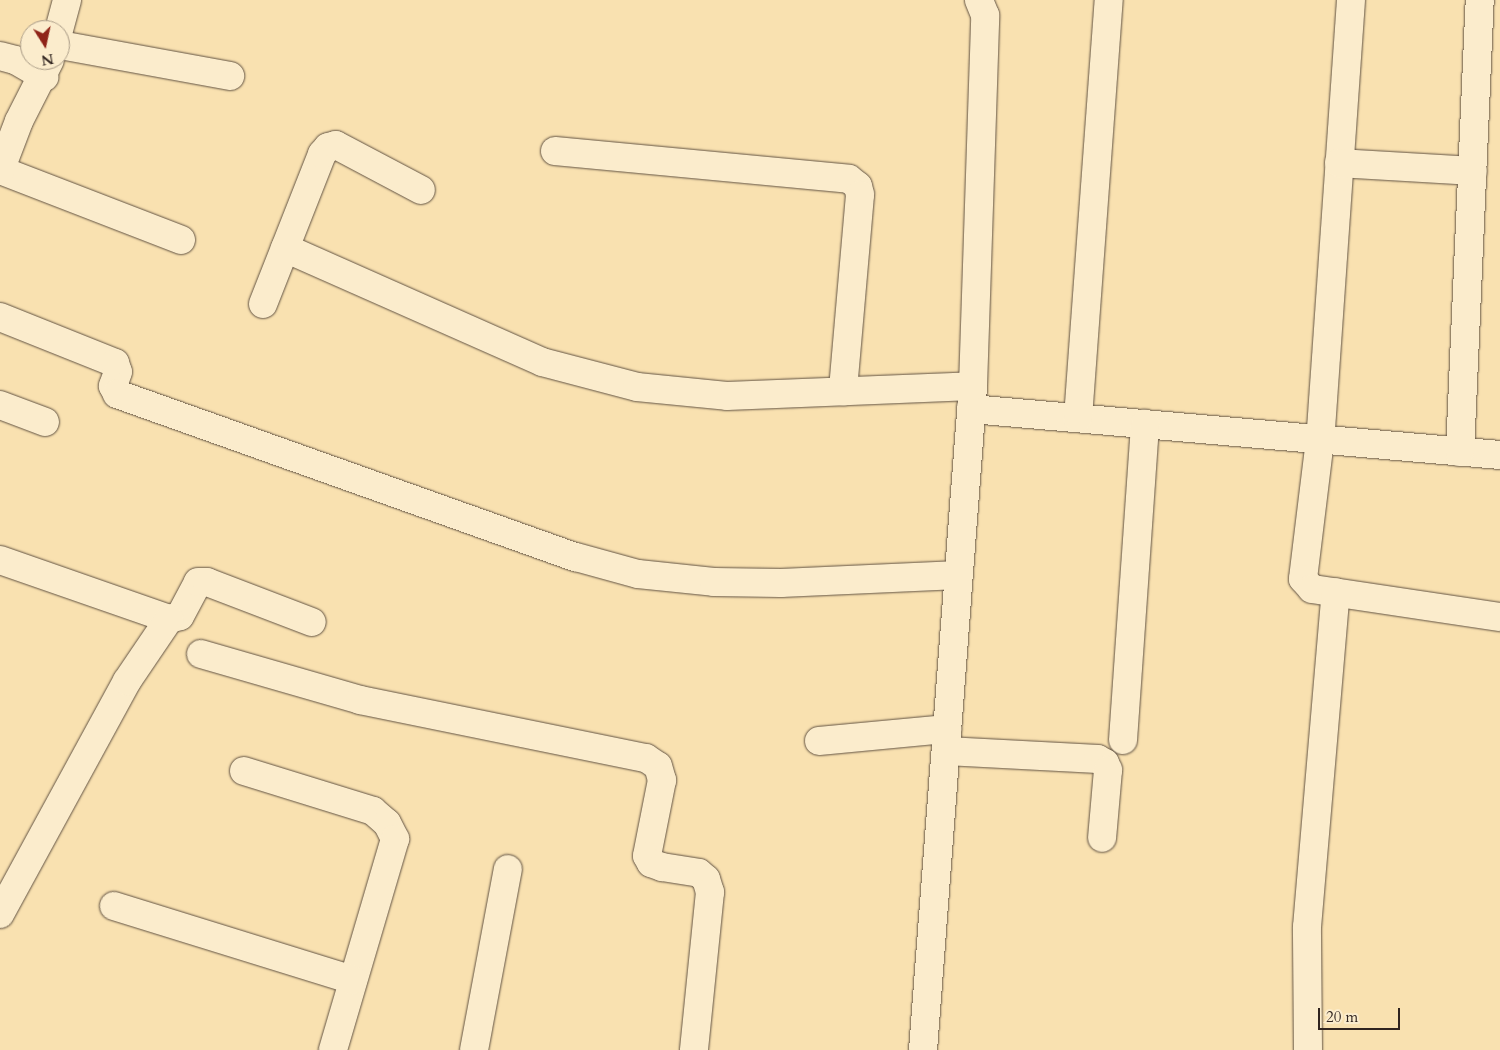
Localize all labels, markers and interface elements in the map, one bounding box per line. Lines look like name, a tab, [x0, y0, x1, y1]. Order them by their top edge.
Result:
north arrow	[20, 20, 70, 70]
text: N	[40, 49, 55, 70]
scale bar	[1320, 998, 1402, 1030]
text: 20 m	[1326, 1007, 1358, 1027]

